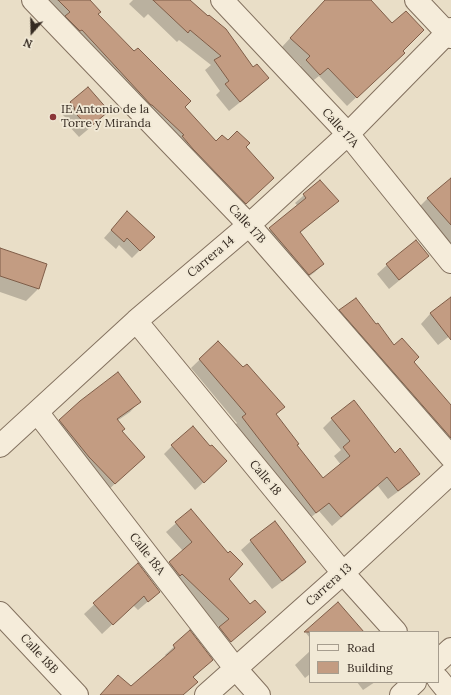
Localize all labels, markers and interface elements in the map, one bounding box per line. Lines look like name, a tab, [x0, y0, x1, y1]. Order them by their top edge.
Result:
north arrow	[12, 12, 52, 52]
text: N	[22, 35, 34, 51]
place label: IE Antonio de la Torre y Miranda	[61, 103, 151, 131]
street label: Calle 17A	[319, 105, 361, 151]
marker: IE Antonio de la Torre y Miranda	[48, 112, 58, 122]
street label: Calle 17B	[225, 201, 269, 247]
street label: Carrera 14	[185, 233, 237, 281]
street label: Calle 18	[246, 457, 284, 499]
street label: Calle 18A	[126, 530, 168, 578]
street label: Carrera 13	[303, 561, 355, 609]
street label: Calle 18B	[17, 631, 61, 677]
legend	[309, 631, 439, 683]
text: Road	[347, 640, 375, 655]
text: Building	[347, 660, 393, 675]

